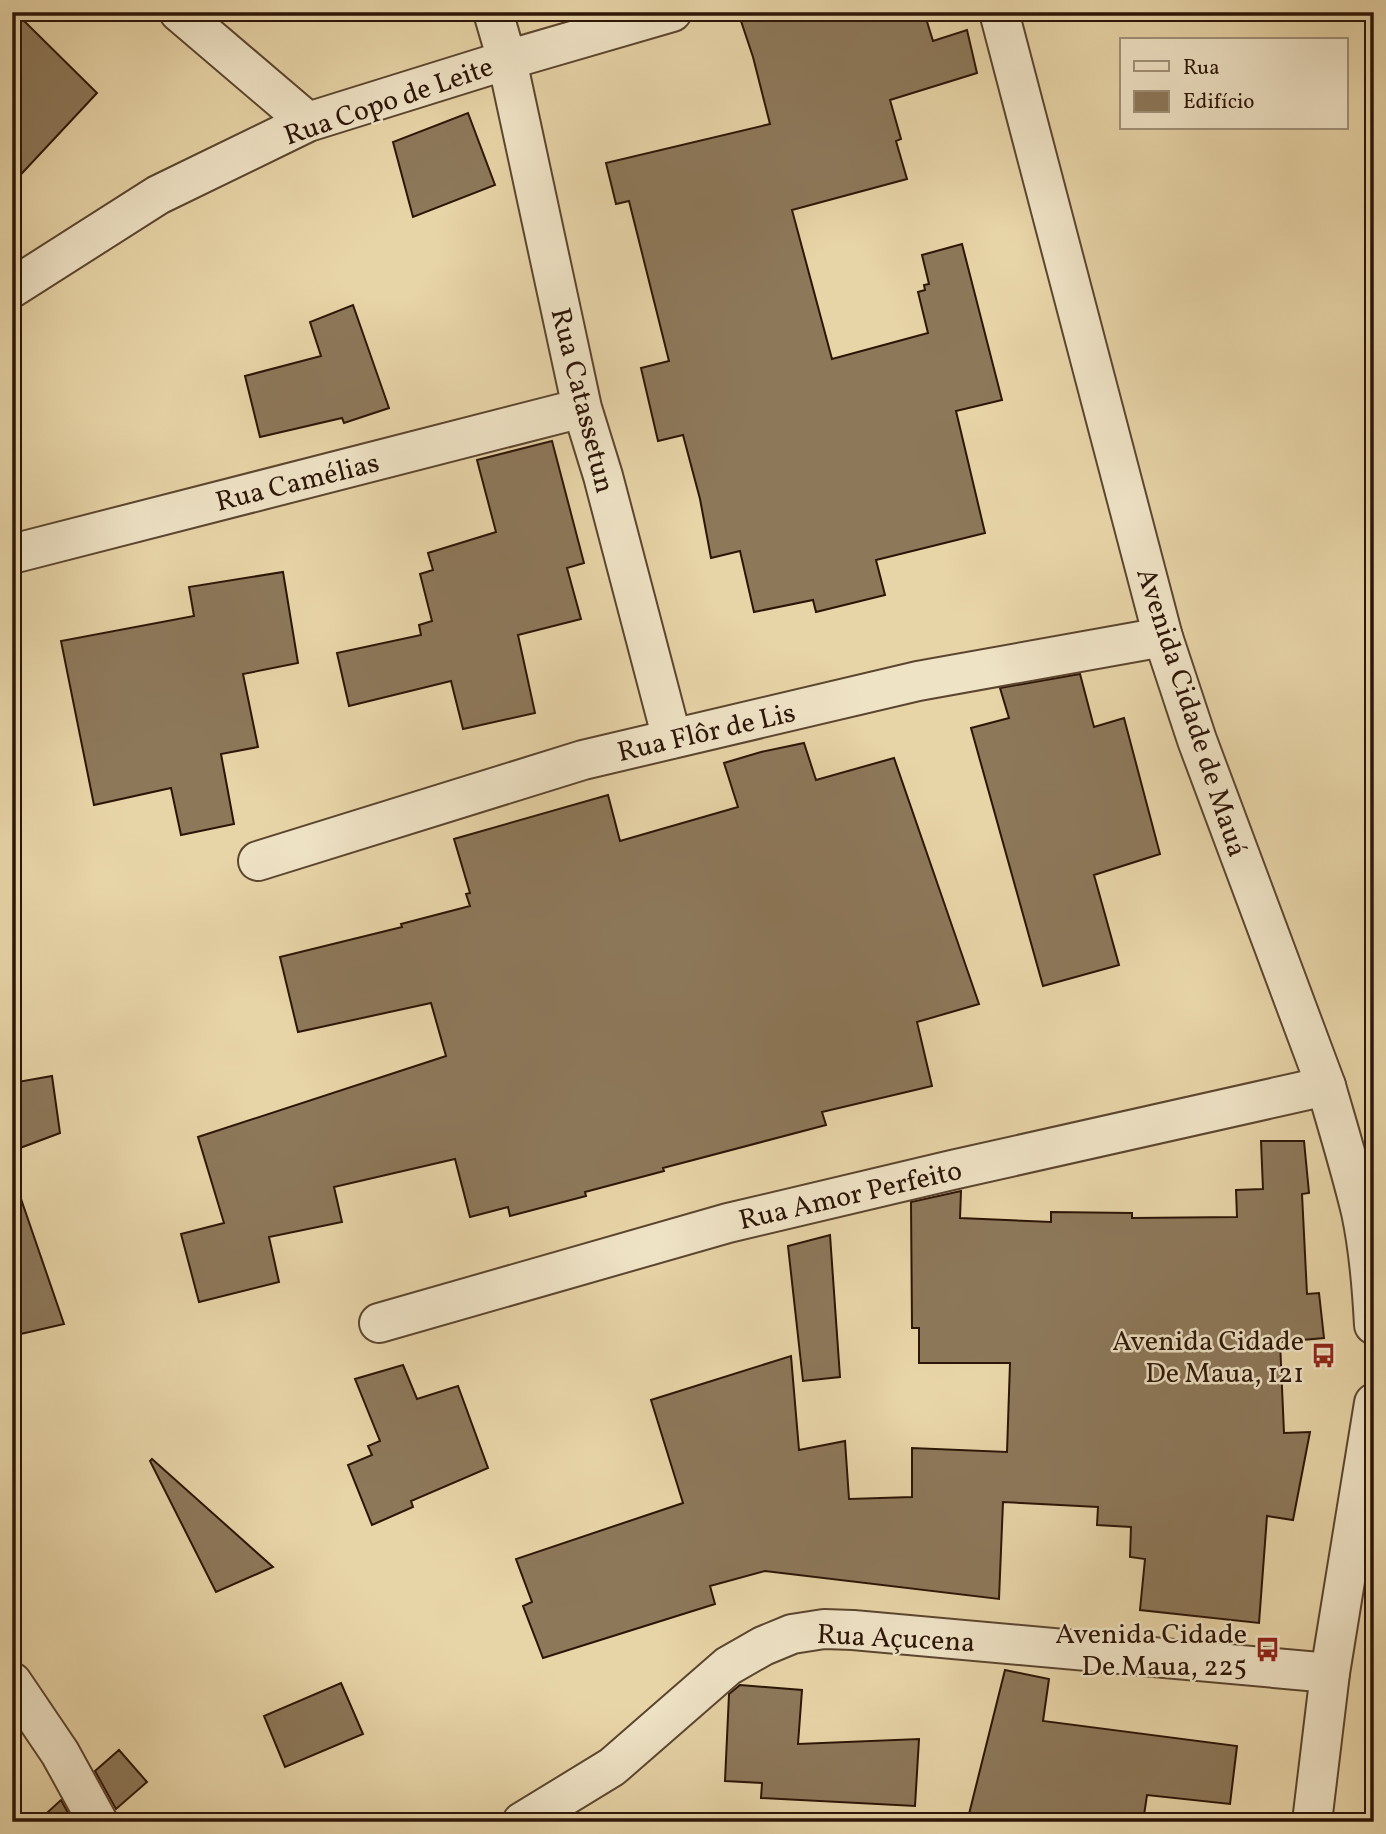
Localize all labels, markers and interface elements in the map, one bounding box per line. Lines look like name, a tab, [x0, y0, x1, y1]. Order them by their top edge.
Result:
legend	[1120, 38, 1348, 130]
street label: Rua Copo de Leite	[279, 48, 499, 156]
text: Rua	[1183, 54, 1220, 83]
text: Edifício	[1183, 88, 1255, 117]
street label: Rua Catassetun	[540, 304, 623, 497]
street label: Rua Camélias	[212, 444, 384, 523]
street label: Avenida Cidade de Mauá	[1125, 563, 1256, 862]
street label: Rua Flôr de Lis	[614, 694, 799, 773]
street label: Rua Amor Perfeito	[735, 1152, 966, 1241]
place label: Avenida Cidade De Maua, 121	[1112, 1323, 1304, 1394]
bus stop icon: Avenida Cidade De Maua, 121	[1310, 1342, 1338, 1370]
street label: Rua Açucena	[816, 1616, 976, 1663]
place label: Avenida Cidade De Maua, 225	[1055, 1616, 1247, 1687]
bus stop icon: Avenida Cidade De Maua, 225	[1253, 1635, 1281, 1663]

